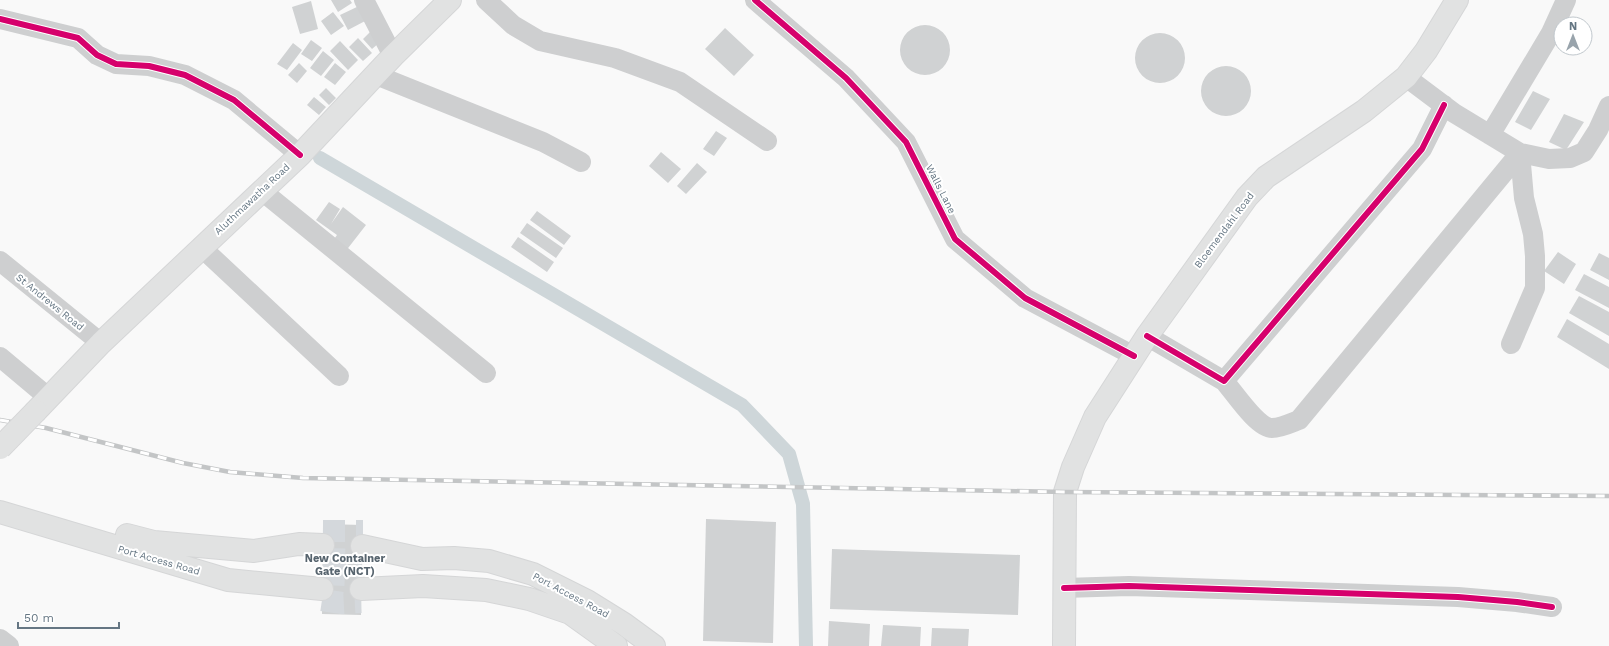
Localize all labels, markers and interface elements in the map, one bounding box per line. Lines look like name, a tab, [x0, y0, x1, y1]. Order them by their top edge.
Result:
north arrow	[1553, 16, 1593, 56]
text: N	[1569, 20, 1577, 33]
street label: Aluthmawatha Road	[212, 161, 292, 237]
street label: Walls Lane	[924, 163, 958, 215]
street label: Bloemendahl Road	[1192, 190, 1256, 270]
street label: St Andrews Road	[14, 271, 86, 333]
street label: Port Access Road	[117, 543, 201, 577]
district label: New Container Gate (NCT)	[305, 552, 385, 578]
street label: Port Access Road	[531, 570, 611, 620]
scale bar	[18, 604, 119, 630]
text: 50 m	[24, 611, 54, 625]

